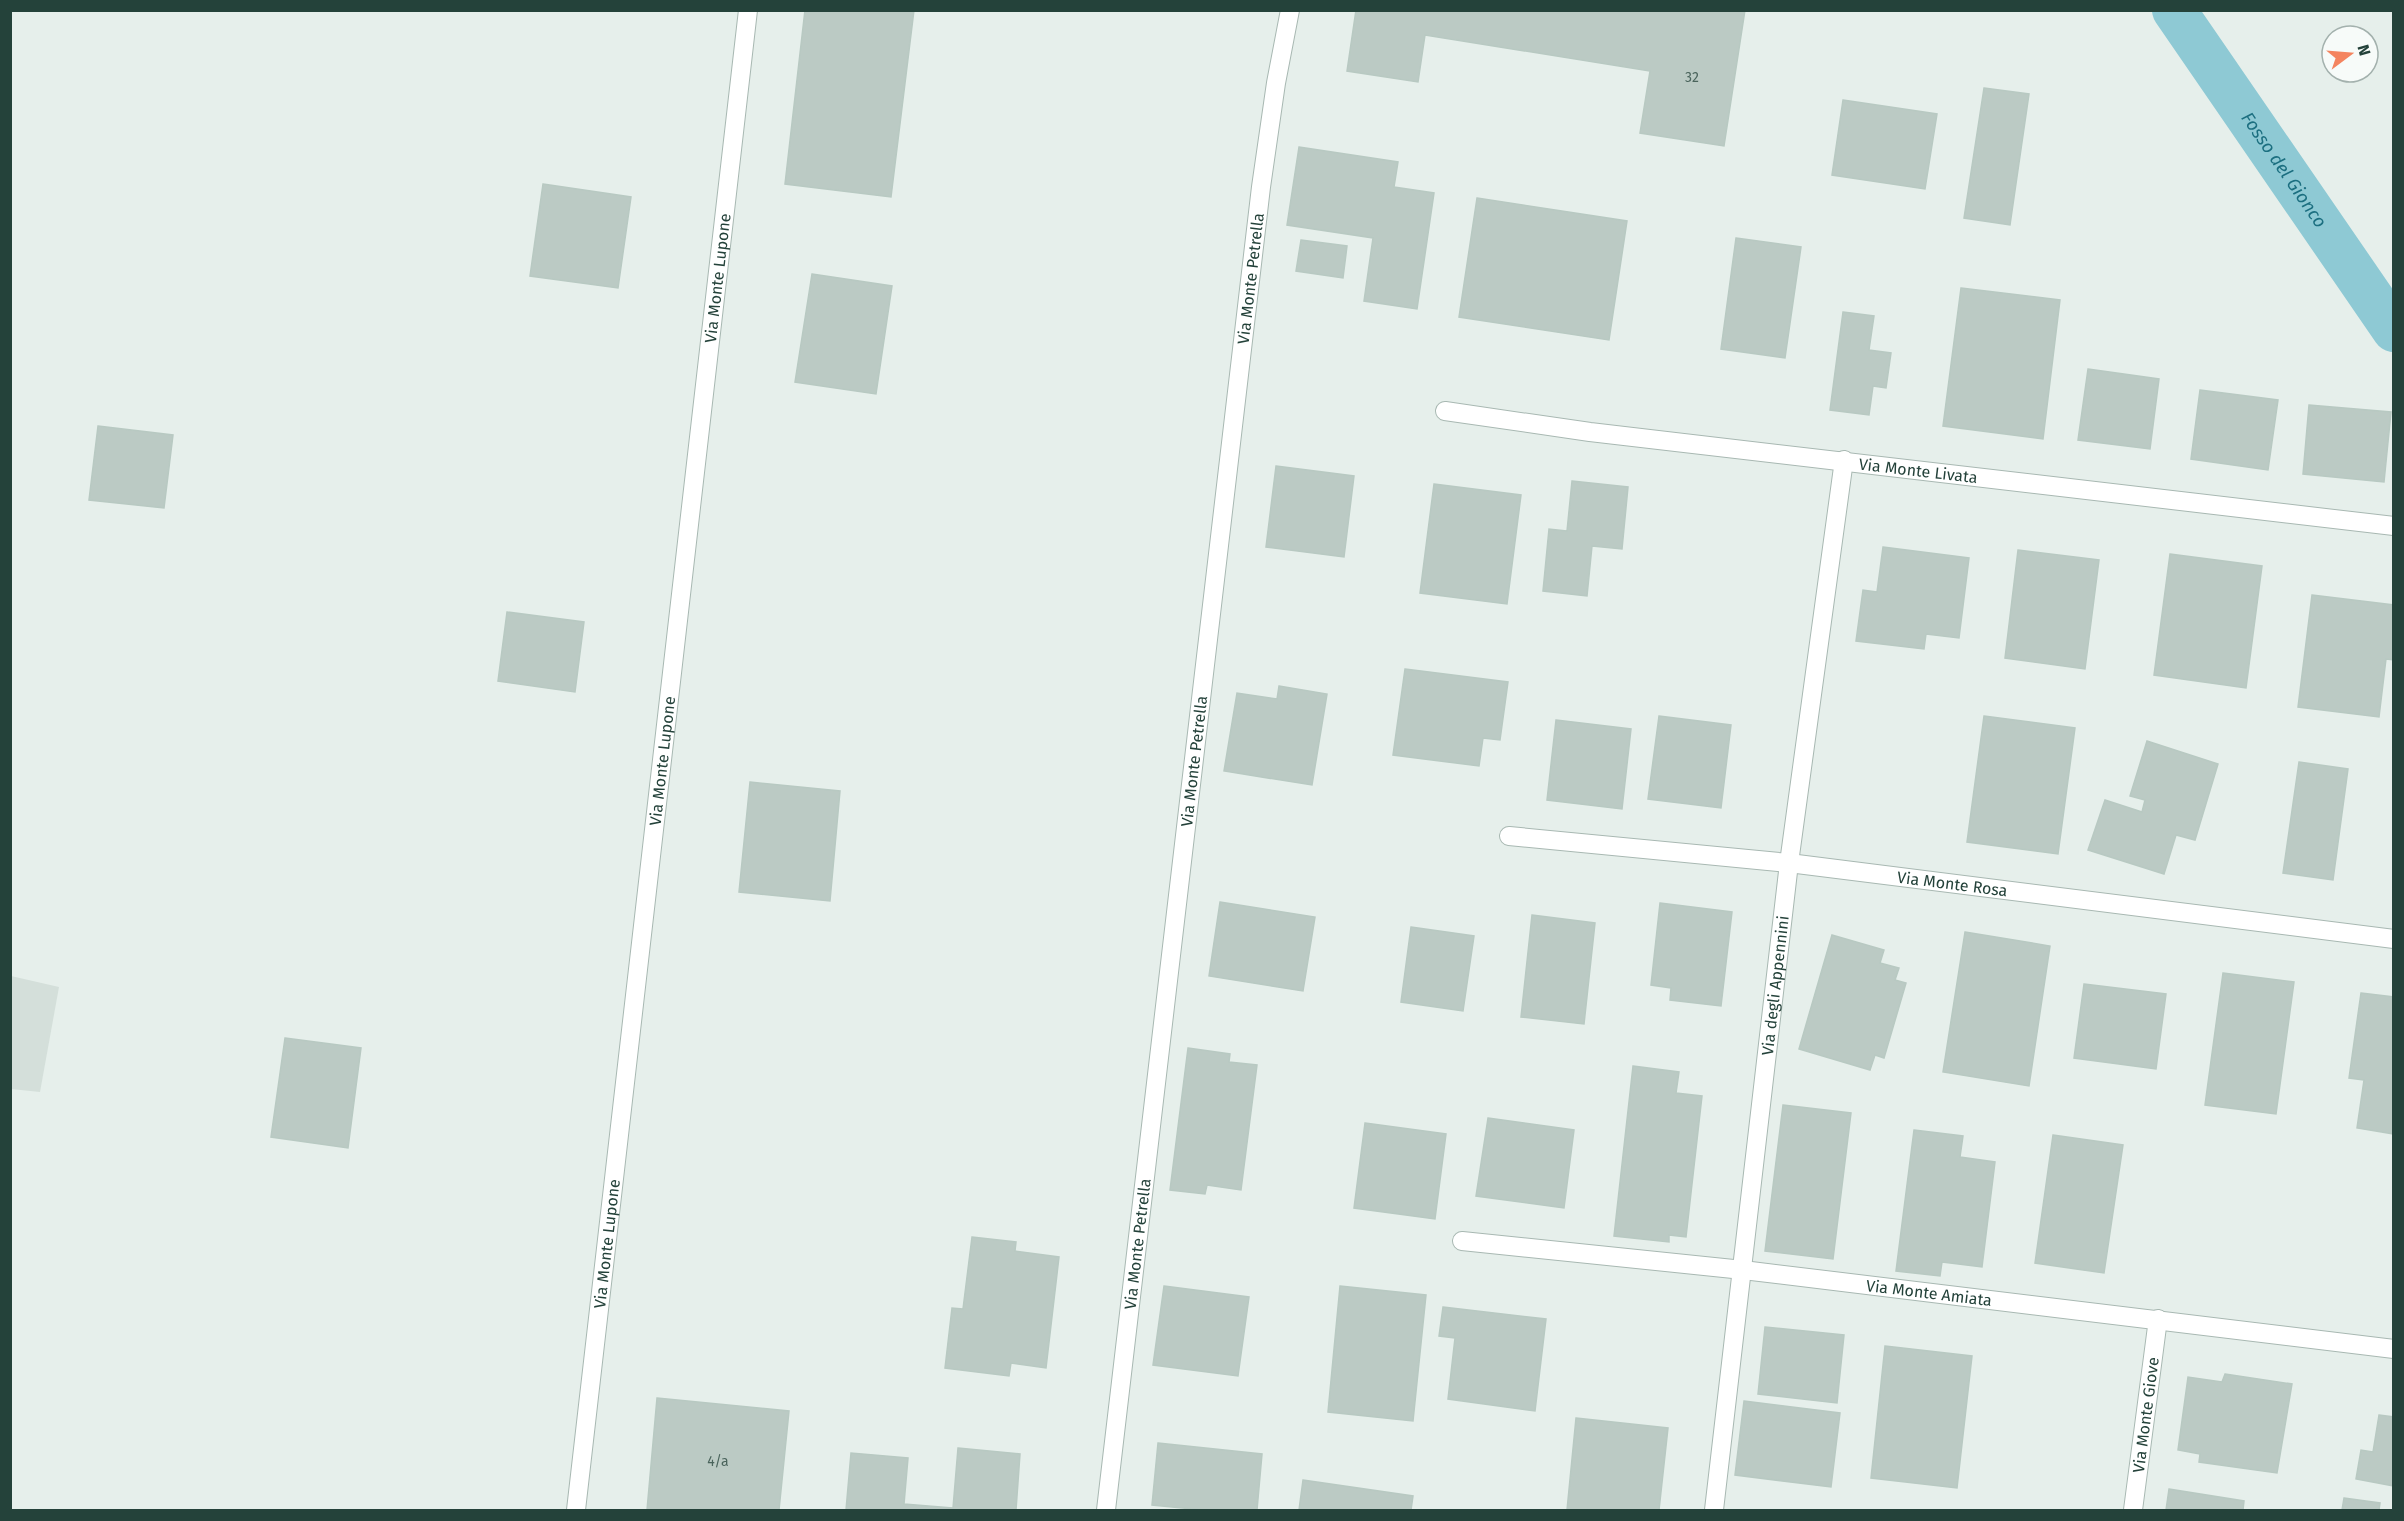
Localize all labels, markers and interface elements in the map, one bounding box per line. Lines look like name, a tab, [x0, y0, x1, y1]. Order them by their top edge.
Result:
north arrow	[2320, 24, 2380, 84]
text: N	[2353, 42, 2375, 58]
house number: 32	[1685, 69, 1699, 86]
water label: Fosso del Gionco	[2236, 108, 2331, 232]
street label: Via Monte Lupone	[700, 212, 734, 344]
street label: Via Monte Petrella	[1233, 212, 1267, 345]
street label: Via Monte Livata	[1858, 454, 1979, 487]
street label: Via Monte Petrella	[1177, 694, 1211, 828]
street label: Via Monte Lupone	[645, 695, 679, 827]
street label: Via Monte Rosa	[1896, 867, 2009, 900]
street label: Via degli Appennini	[1757, 915, 1792, 1056]
street label: Via Monte Petrella	[1120, 1177, 1154, 1310]
street label: Via Monte Lupone	[590, 1178, 623, 1309]
street label: Via Monte Amiata	[1865, 1276, 1993, 1310]
street label: Via Monte Giove	[2128, 1356, 2162, 1474]
house number: 4/a	[707, 1453, 729, 1470]

